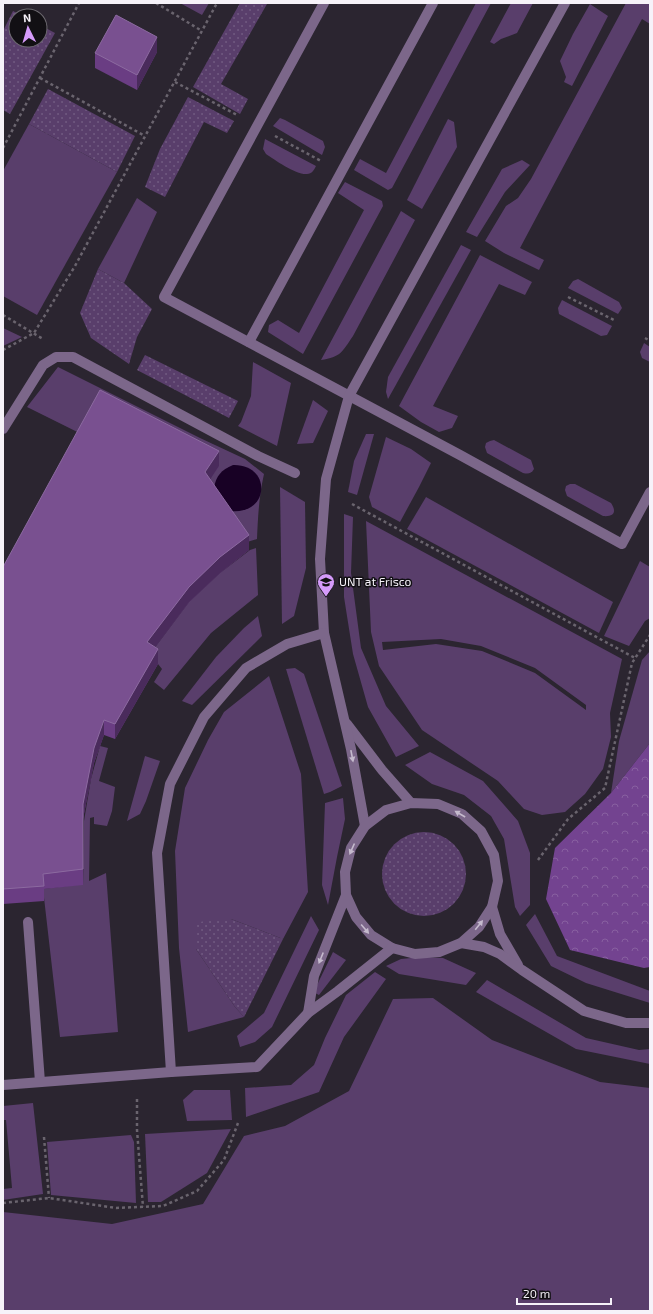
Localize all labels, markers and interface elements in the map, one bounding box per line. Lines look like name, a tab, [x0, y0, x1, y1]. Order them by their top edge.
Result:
north arrow	[8, 8, 48, 48]
text: N	[23, 11, 32, 24]
school or university icon: UNT at Frisco	[316, 572, 336, 597]
place label: UNT at Frisco	[339, 574, 412, 588]
one-way arrow	[349, 750, 355, 762]
one-way arrow	[454, 810, 466, 817]
one-way arrow	[348, 843, 354, 855]
one-way arrow	[475, 920, 484, 931]
one-way arrow	[361, 924, 370, 934]
one-way arrow	[318, 952, 324, 964]
scale bar	[517, 1280, 611, 1306]
text: 20 m	[523, 1286, 550, 1300]

